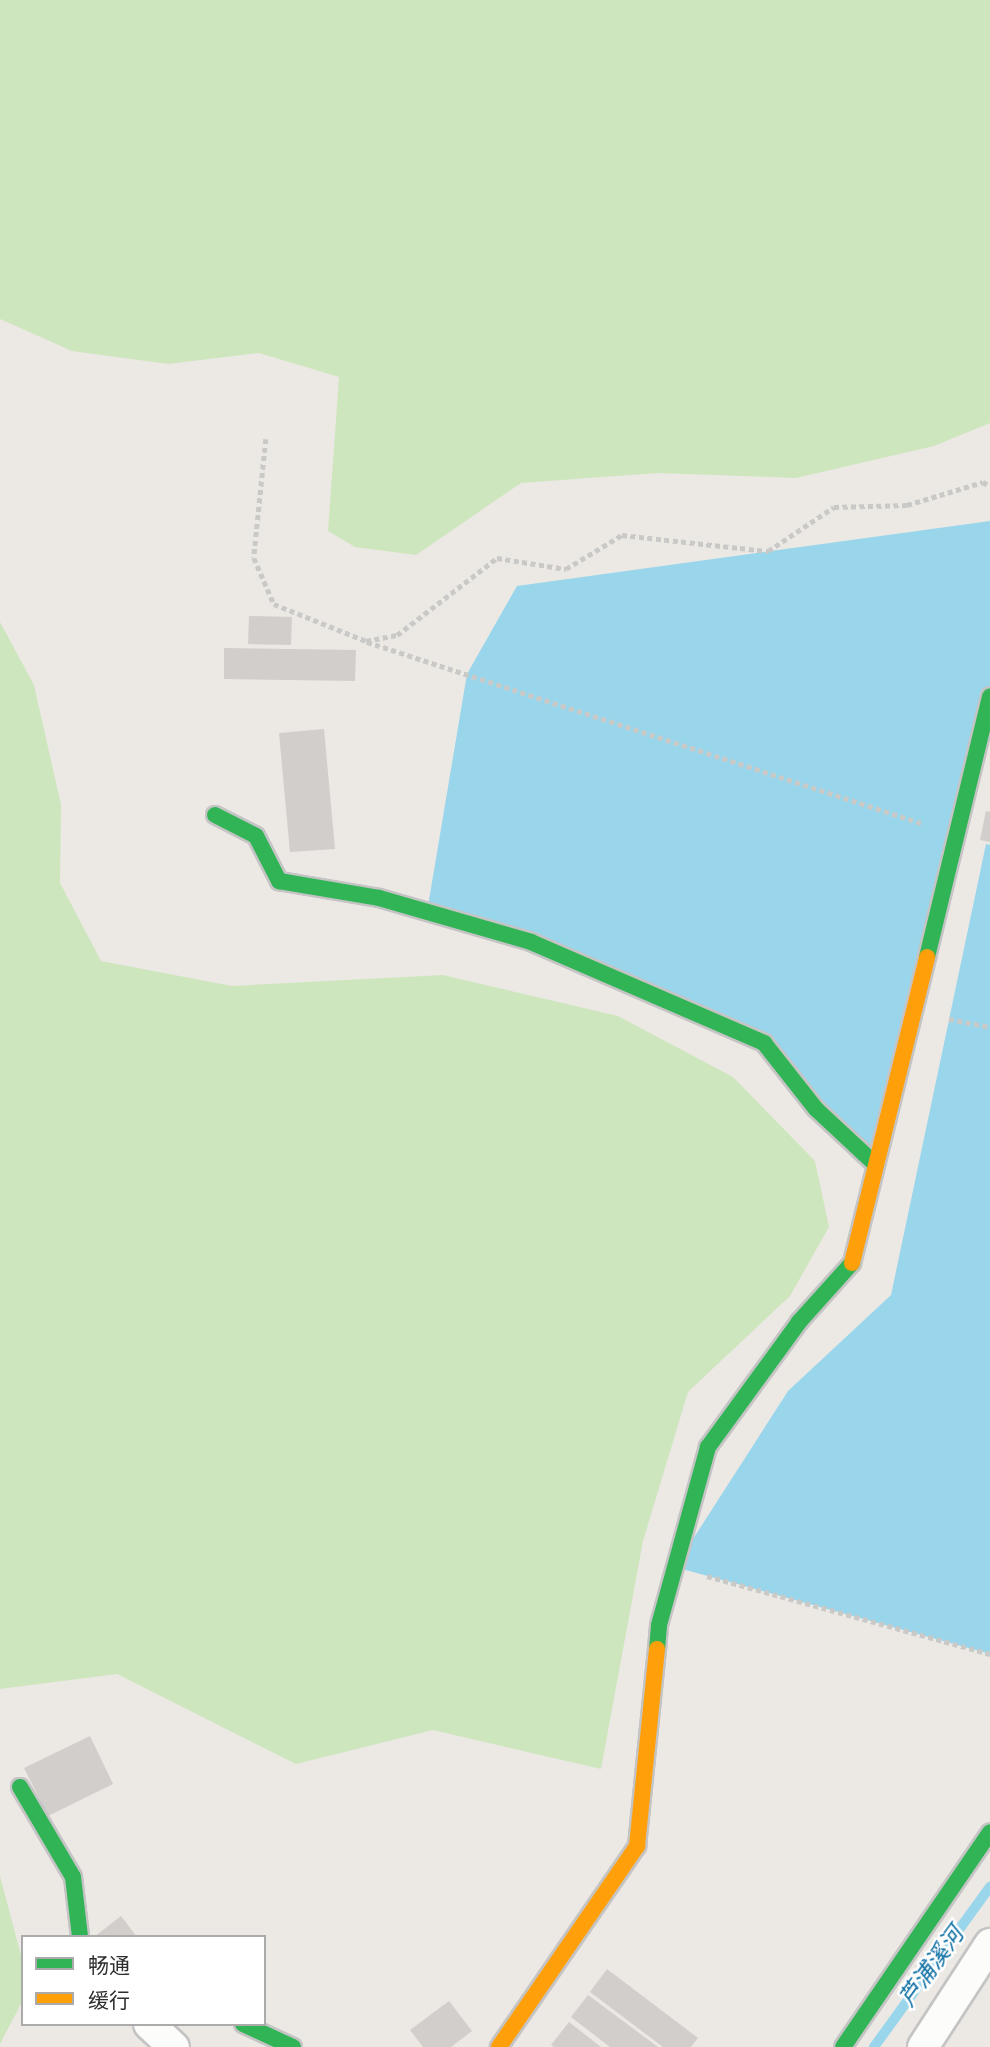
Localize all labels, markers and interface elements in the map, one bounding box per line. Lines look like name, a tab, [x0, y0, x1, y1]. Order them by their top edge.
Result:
water label: 芦浦溪河	[894, 1922, 970, 2012]
legend	[21, 1935, 266, 2026]
text: 畅通	[88, 1954, 130, 1978]
text: 缓行	[88, 1989, 130, 2013]

